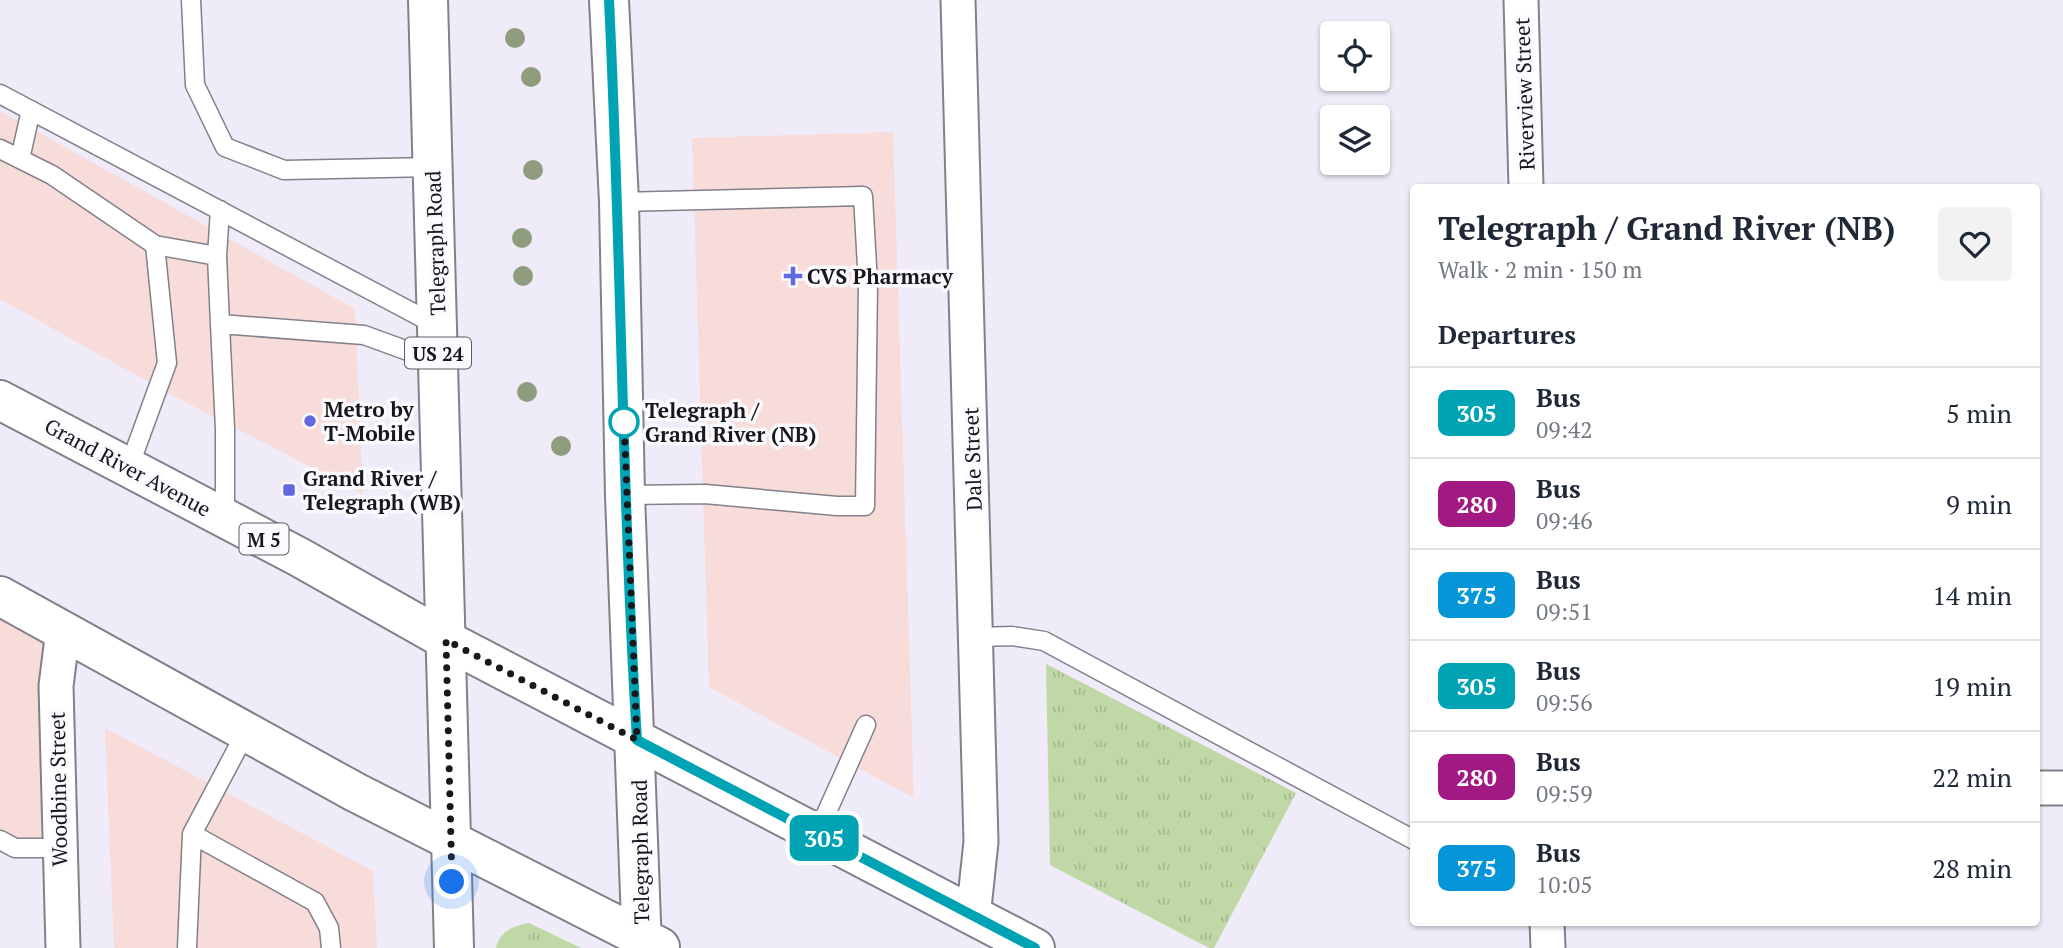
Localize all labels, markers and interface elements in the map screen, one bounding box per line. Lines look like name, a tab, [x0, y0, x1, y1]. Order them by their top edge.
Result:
street label: Riverview Street	[1507, 17, 1541, 171]
map controls	[1320, 21, 1390, 175]
button: locate	[1320, 21, 1390, 91]
button: layers	[1320, 105, 1390, 175]
street label: Telegraph Road	[418, 170, 452, 316]
text: Telegraph / Grand River (NB)	[1438, 206, 1895, 249]
button: heart	[1938, 207, 2012, 281]
text: Walk · 2 min · 150 m	[1438, 254, 1642, 285]
place label: CVS Pharmacy	[807, 262, 954, 290]
marker: CVS Pharmacy	[785, 268, 801, 284]
text: Departures	[1438, 317, 1576, 351]
road number: US 24	[405, 338, 471, 368]
text: Bus	[1536, 380, 1581, 414]
place label: Metro by T-Mobile	[324, 395, 415, 447]
place label: Telegraph / Grand River (NB)	[645, 396, 816, 448]
text: 5 min	[1946, 396, 2012, 430]
text: 305	[1456, 397, 1497, 429]
marker: Telegraph / Grand River (NB)	[609, 407, 639, 437]
street label: Dale Street	[956, 407, 988, 511]
street label: Grand River Avenue	[40, 411, 216, 523]
marker: Metro by T-Mobile	[302, 413, 318, 429]
text: 09:42	[1536, 414, 1593, 445]
place label: Grand River / Telegraph (WB)	[303, 464, 461, 516]
text: Bus	[1536, 471, 1581, 505]
marker: Grand River / Telegraph (WB)	[281, 482, 297, 498]
text: 9 min	[1946, 487, 2012, 521]
text: 280	[1456, 488, 1497, 520]
text: 09:46	[1536, 505, 1593, 536]
road number: M 5	[240, 524, 288, 554]
text: Bus	[1536, 562, 1581, 596]
text: 14 min	[1932, 578, 2012, 612]
text: 375	[1456, 579, 1497, 611]
text: 09:51	[1536, 596, 1593, 627]
text: Bus	[1536, 653, 1581, 687]
text: 19 min	[1932, 669, 2012, 703]
text: 305	[1456, 670, 1497, 702]
text: 09:56	[1536, 687, 1593, 718]
street label: Woodbine Street	[43, 711, 73, 867]
text: Bus	[1536, 744, 1581, 778]
text: 22 min	[1932, 760, 2012, 794]
text: 280	[1456, 761, 1497, 793]
text: 09:59	[1536, 778, 1593, 809]
street label: Telegraph Road	[625, 779, 655, 925]
line badge: 305	[784, 815, 864, 861]
text: 305	[804, 822, 844, 854]
text: Bus	[1536, 835, 1581, 869]
text: 28 min	[1932, 851, 2012, 885]
text: 375	[1456, 852, 1497, 884]
your location	[434, 864, 469, 899]
text: 10:05	[1536, 869, 1593, 900]

